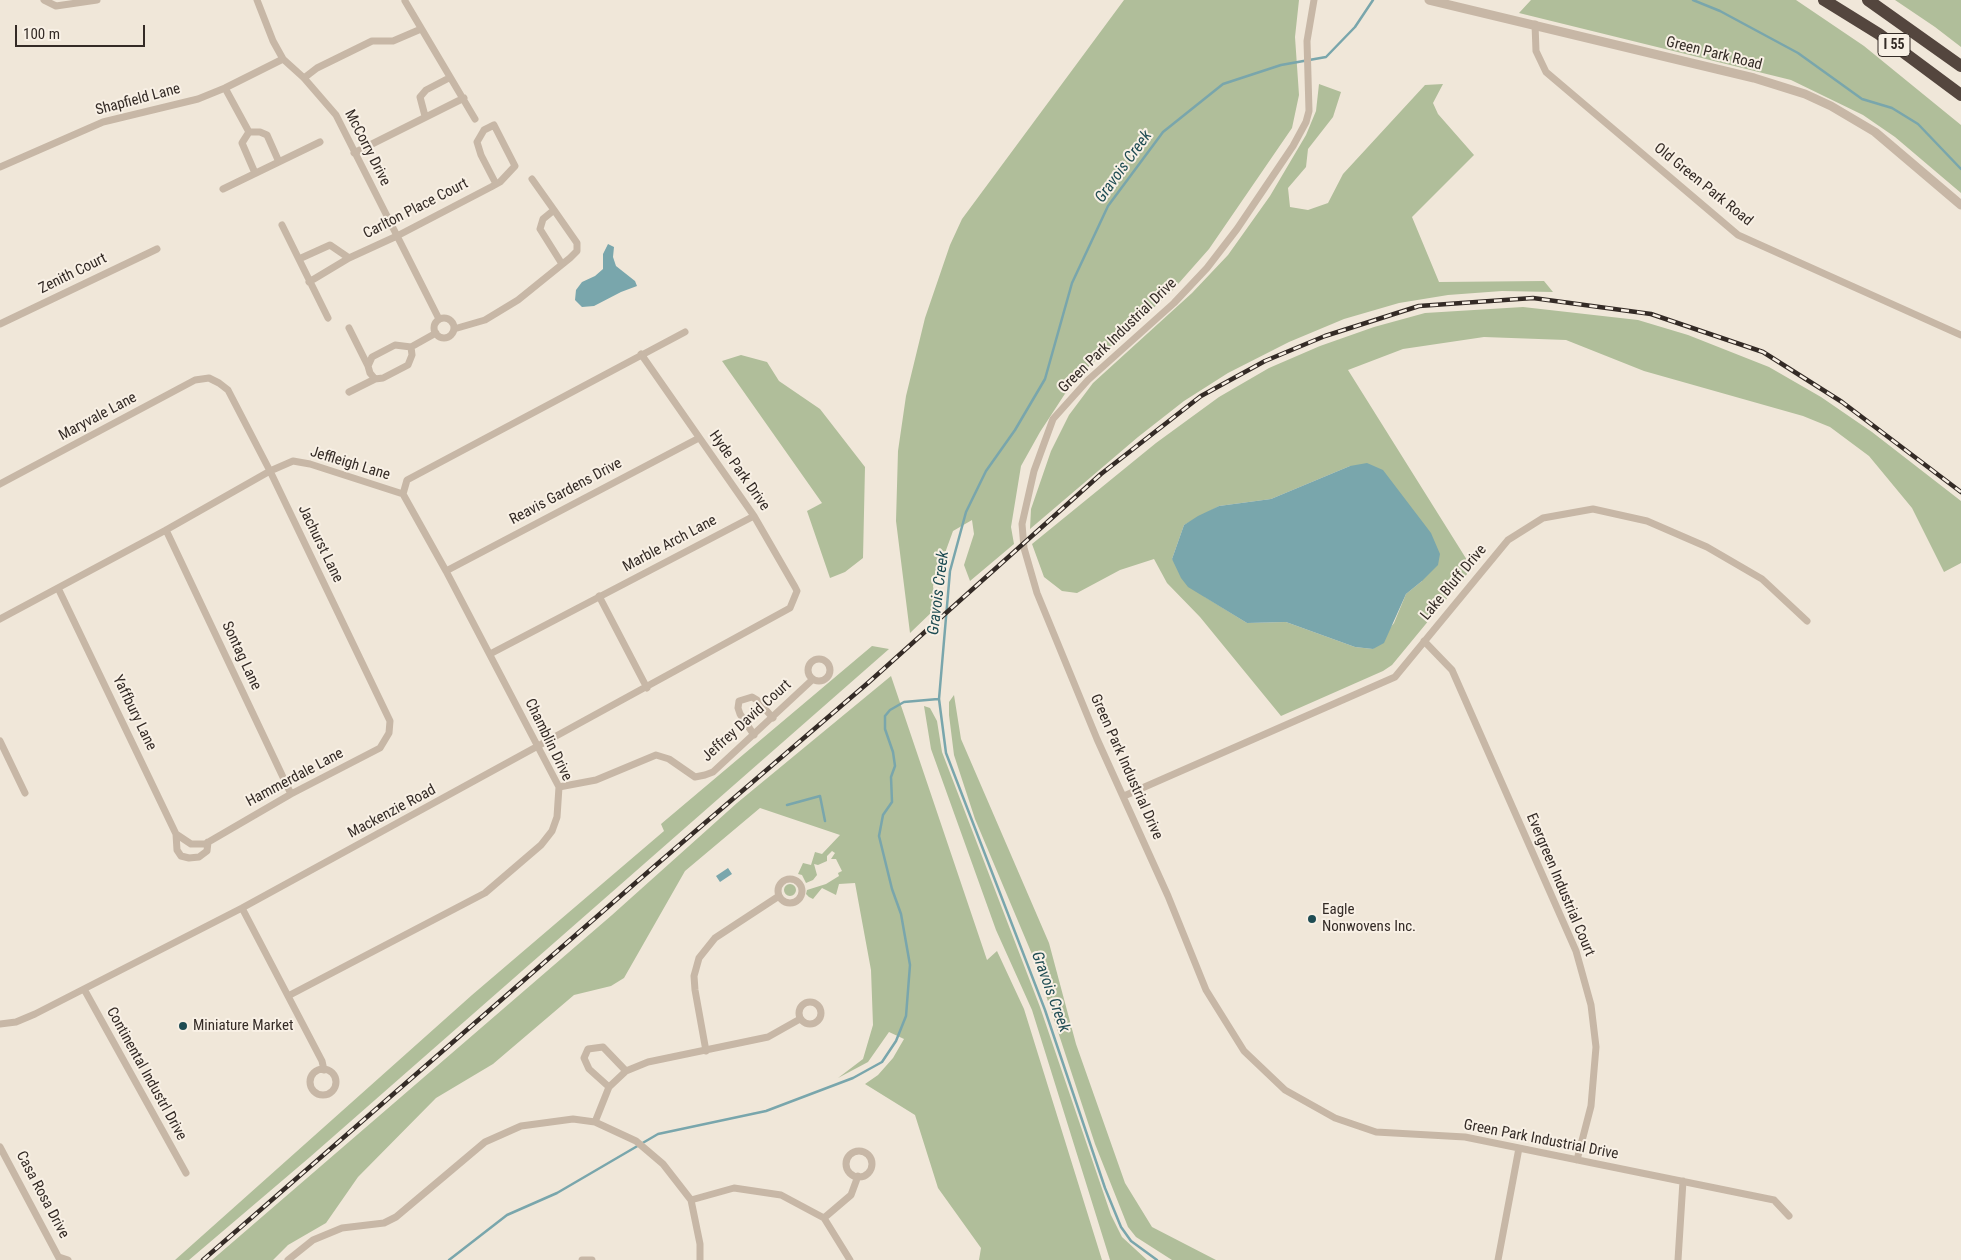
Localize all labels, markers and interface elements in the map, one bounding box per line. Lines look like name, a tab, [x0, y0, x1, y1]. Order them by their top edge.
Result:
scale bar	[18, 15, 148, 47]
text: 100 m	[23, 25, 60, 43]
street label: Green Park Road	[1664, 33, 1764, 75]
road number: I 55	[1878, 34, 1910, 56]
street label: Shapfield Lane	[94, 80, 182, 120]
street label: McCorry Drive	[340, 107, 394, 189]
water label: Gravois Creek	[1091, 127, 1157, 207]
street label: Old Green Park Road	[1650, 140, 1756, 230]
street label: Carlton Place Court	[361, 175, 471, 243]
street label: Zenith Court	[36, 250, 110, 298]
street label: Green Park Industrial Drive	[1055, 275, 1181, 397]
street label: Maryvale Lane	[56, 389, 140, 445]
street label: Hyde Park Drive	[705, 428, 773, 514]
street label: Jeffleigh Lane	[308, 443, 392, 485]
street label: Reavis Gardens Drive	[507, 455, 625, 529]
street label: Jachurst Lane	[294, 502, 346, 586]
street label: Marble Arch Lane	[620, 512, 720, 576]
street label: Lake Bluff Drive	[1417, 542, 1491, 624]
water label: Gravois Creek	[924, 550, 954, 636]
street label: Sontag Lane	[217, 619, 265, 693]
street label: Yaffbury Lane	[108, 672, 160, 754]
street label: Jeffrey David Court	[699, 676, 795, 766]
street label: Green Park Industrial Drive	[1086, 692, 1166, 842]
street label: Chamblin Drive	[520, 696, 576, 784]
street label: Hammerdale Lane	[243, 745, 347, 811]
street label: Mackenzie Road	[345, 781, 439, 843]
street label: Evergreen Industrial Court	[1522, 811, 1598, 959]
place label: Eagle Nonwovens Inc.	[1322, 901, 1416, 936]
marker: Eagle Nonwovens Inc.	[1306, 913, 1318, 925]
water label: Gravois Creek	[1027, 949, 1073, 1035]
street label: Continental Industrl Drive	[102, 1004, 190, 1144]
place label: Miniature Market	[193, 1017, 293, 1035]
marker: Miniature Market	[177, 1020, 189, 1032]
street label: Green Park Industrial Drive	[1462, 1116, 1620, 1164]
street label: Casa Rosa Drive	[12, 1148, 72, 1242]

